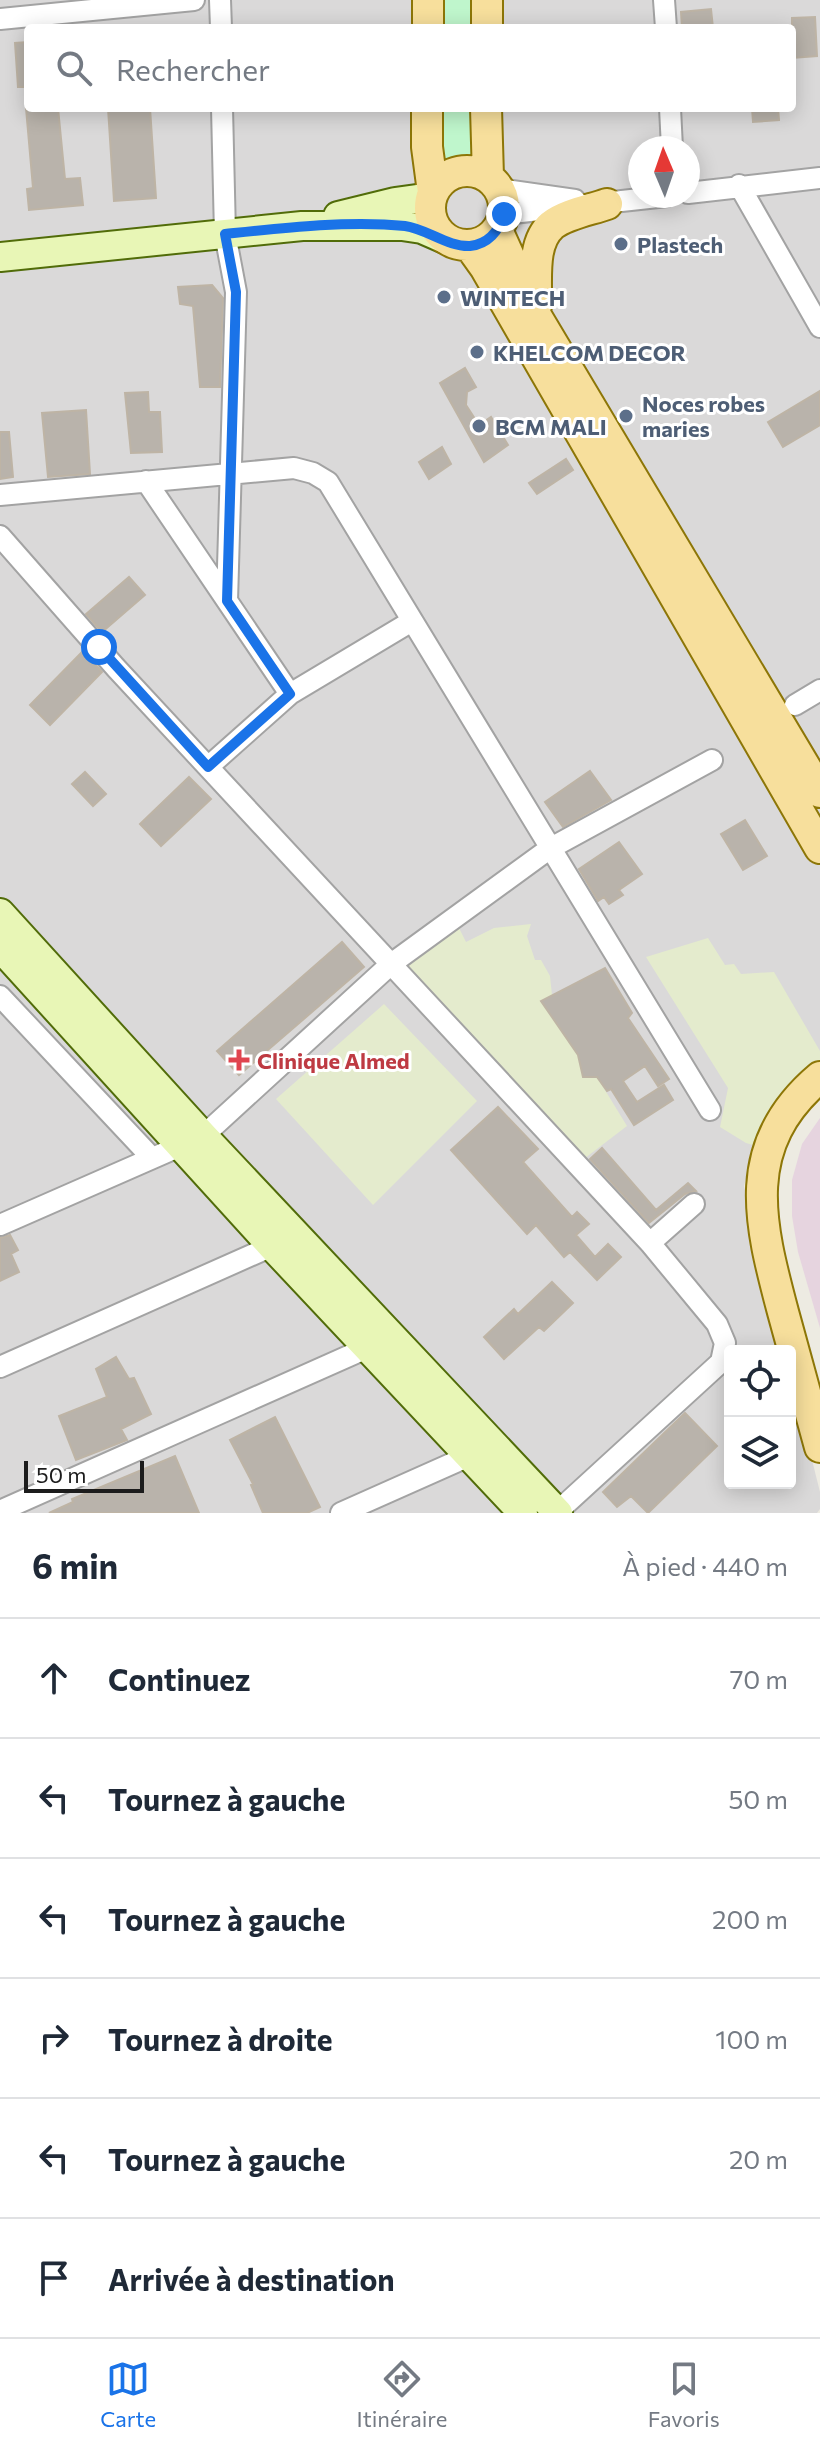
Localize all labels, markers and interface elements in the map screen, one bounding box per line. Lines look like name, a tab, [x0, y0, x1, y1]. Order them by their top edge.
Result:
search box	[24, 24, 796, 112]
icon: search	[52, 46, 96, 90]
text: Rechercher	[116, 50, 270, 87]
north arrow	[628, 136, 700, 208]
route end	[486, 196, 522, 232]
place label: Plastech	[637, 231, 723, 258]
marker: Plastech	[612, 235, 630, 253]
place label: WINTECH	[460, 284, 565, 311]
marker: WINTECH	[435, 288, 453, 306]
place label: KHELCOM DECOR	[493, 339, 686, 366]
marker: KHELCOM DECOR	[468, 343, 486, 361]
place label: Noces robes maries	[642, 390, 765, 442]
marker: Noces robes maries	[617, 407, 635, 425]
place label: BCM MALI	[495, 413, 607, 440]
marker: BCM MALI	[470, 417, 488, 435]
route start	[81, 629, 117, 665]
place label: Clinique Almed	[257, 1047, 410, 1074]
marker: Clinique Almed	[228, 1049, 250, 1071]
map controls	[724, 1345, 796, 1489]
button: locate	[724, 1345, 796, 1417]
button: layers	[724, 1417, 796, 1489]
scale bar	[24, 1457, 144, 1493]
text: 50 m	[36, 1461, 86, 1488]
text: 6 min	[32, 1544, 118, 1586]
text: À pied · 440 m	[622, 1550, 788, 1581]
icon: ahead	[32, 1656, 76, 1700]
text: Continuez	[108, 1660, 251, 1697]
text: 70 m	[730, 1663, 788, 1694]
icon: left	[32, 1776, 76, 1820]
text: Tournez à gauche	[108, 1780, 345, 1817]
text: 50 m	[728, 1783, 788, 1814]
icon: left	[32, 1896, 76, 1940]
text: Tournez à gauche	[108, 1900, 345, 1937]
text: 200 m	[712, 1903, 788, 1934]
icon: right	[32, 2016, 76, 2060]
text: Tournez à droite	[108, 2020, 332, 2057]
text: 100 m	[715, 2023, 788, 2054]
icon: left	[32, 2136, 76, 2180]
text: Tournez à gauche	[108, 2140, 345, 2177]
text: 20 m	[729, 2143, 788, 2174]
icon: arrive	[32, 2256, 76, 2300]
text: Arrivée à destination	[108, 2260, 395, 2297]
tab: Carte	[100, 2357, 156, 2432]
tab: Itinéraire	[357, 2357, 447, 2432]
tab: Favoris	[648, 2357, 720, 2432]

